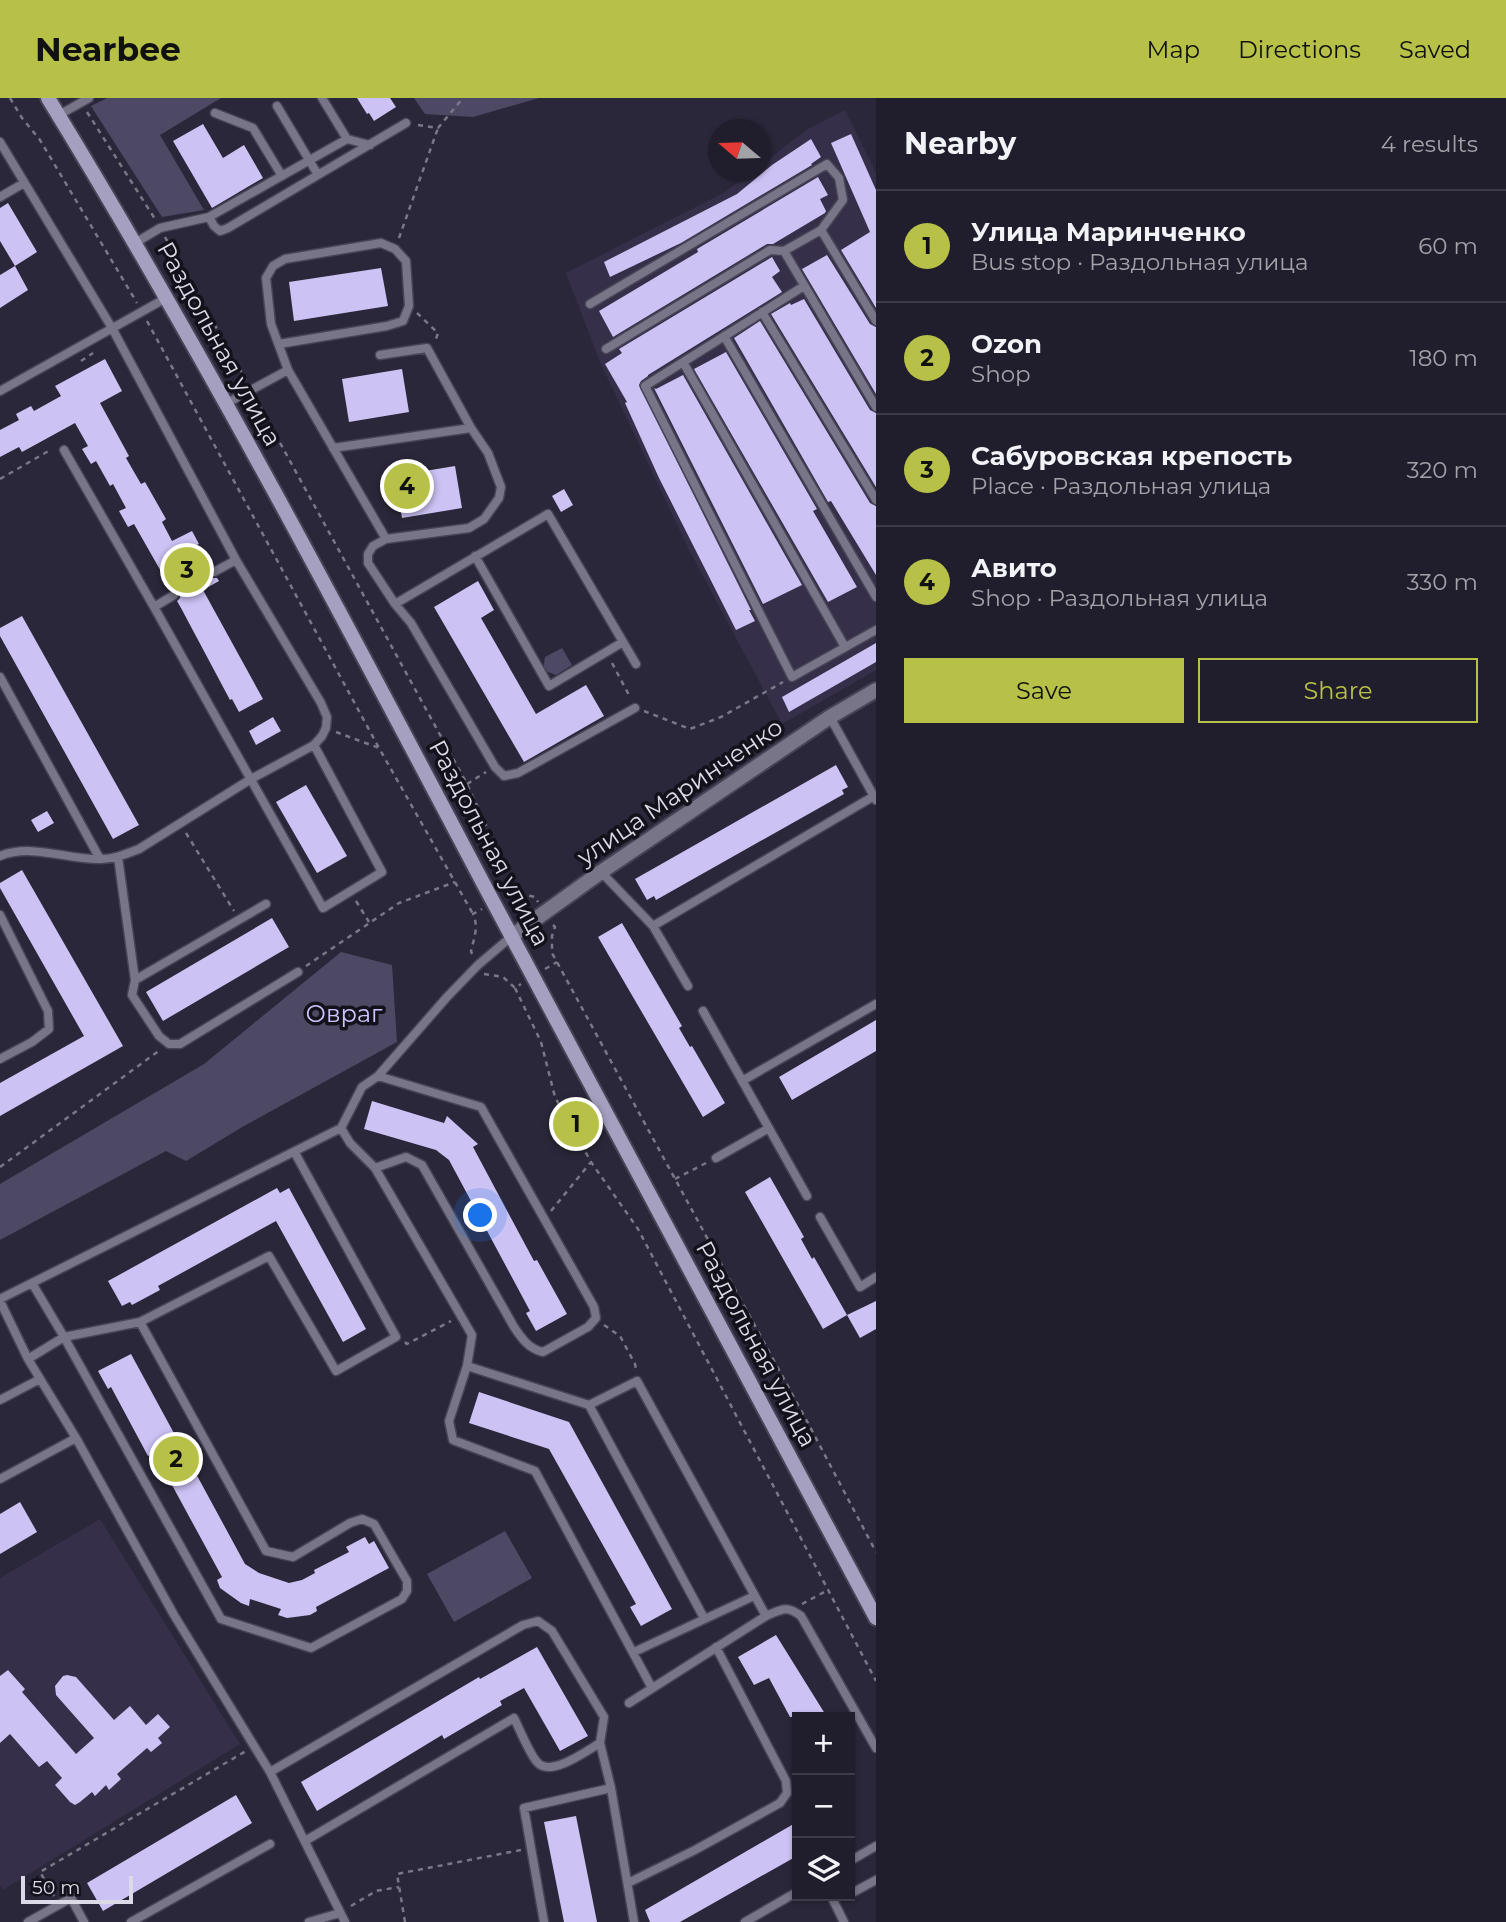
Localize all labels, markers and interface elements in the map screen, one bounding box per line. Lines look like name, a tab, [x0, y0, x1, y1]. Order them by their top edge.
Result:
text: Nearbee	[35, 29, 181, 69]
text: Map	[1147, 35, 1200, 64]
text: Directions	[1238, 35, 1361, 64]
text: Saved	[1399, 35, 1471, 64]
north arrow	[708, 119, 771, 182]
text: Nearby	[904, 125, 1016, 162]
text: 4 results	[1381, 130, 1478, 158]
text: Улица Маринченко	[971, 216, 1246, 248]
text: 1	[922, 232, 932, 260]
text: 60 m	[1418, 232, 1478, 260]
street label: Раздольная улица	[151, 237, 288, 451]
text: Bus stop · Раздольная улица	[971, 248, 1308, 276]
text: Ozon	[971, 328, 1042, 360]
text: 2	[920, 344, 934, 372]
text: 180 m	[1409, 344, 1478, 372]
text: Shop	[971, 360, 1031, 388]
text: Сабуровская крепость	[971, 440, 1292, 472]
text: 3	[920, 456, 934, 484]
text: 320 m	[1406, 456, 1478, 484]
pin: 4	[384, 460, 430, 512]
text: Place · Раздольная улица	[971, 472, 1271, 500]
pin: 3	[164, 544, 210, 596]
text: Авито	[971, 552, 1057, 584]
text: 4	[919, 568, 935, 596]
text: 330 m	[1407, 568, 1478, 596]
text: Shop · Раздольная улица	[971, 584, 1268, 612]
button: Save	[904, 658, 1184, 723]
button: Share	[1198, 658, 1478, 723]
street label: улица Маринченко	[571, 712, 788, 872]
street label: Раздольная улица	[423, 735, 556, 951]
park label: Овраг	[306, 999, 383, 1028]
pin: 1	[553, 1098, 599, 1150]
your location	[463, 1198, 497, 1232]
street label: Раздольная улица	[690, 1236, 823, 1452]
pin: 2	[153, 1433, 199, 1485]
map controls	[792, 1712, 855, 1901]
button: +	[792, 1712, 855, 1775]
button: −	[792, 1775, 855, 1838]
button: layers	[792, 1838, 855, 1901]
scale bar	[21, 1873, 133, 1905]
text: 50 m	[32, 1876, 80, 1899]

